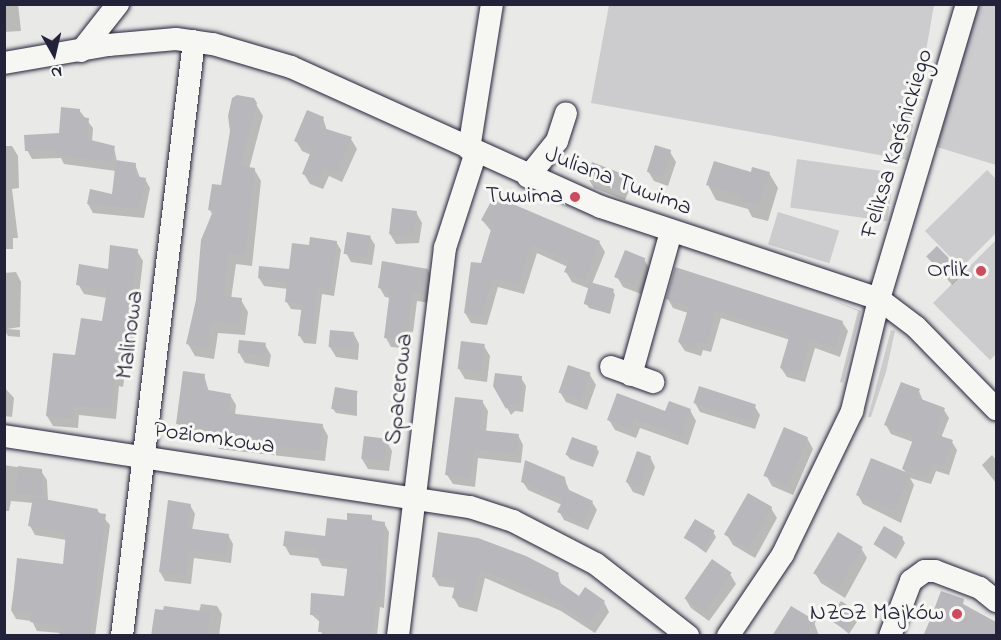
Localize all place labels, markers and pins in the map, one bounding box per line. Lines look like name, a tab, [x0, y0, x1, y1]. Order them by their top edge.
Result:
place label: Tuwima	[485, 183, 563, 211]
marker: Tuwima	[568, 190, 582, 204]
place label: Orlik	[927, 257, 969, 285]
marker: Orlik	[974, 264, 988, 278]
place label: NZOZ Majków	[810, 600, 944, 628]
marker: NZOZ Majków	[948, 605, 966, 623]

